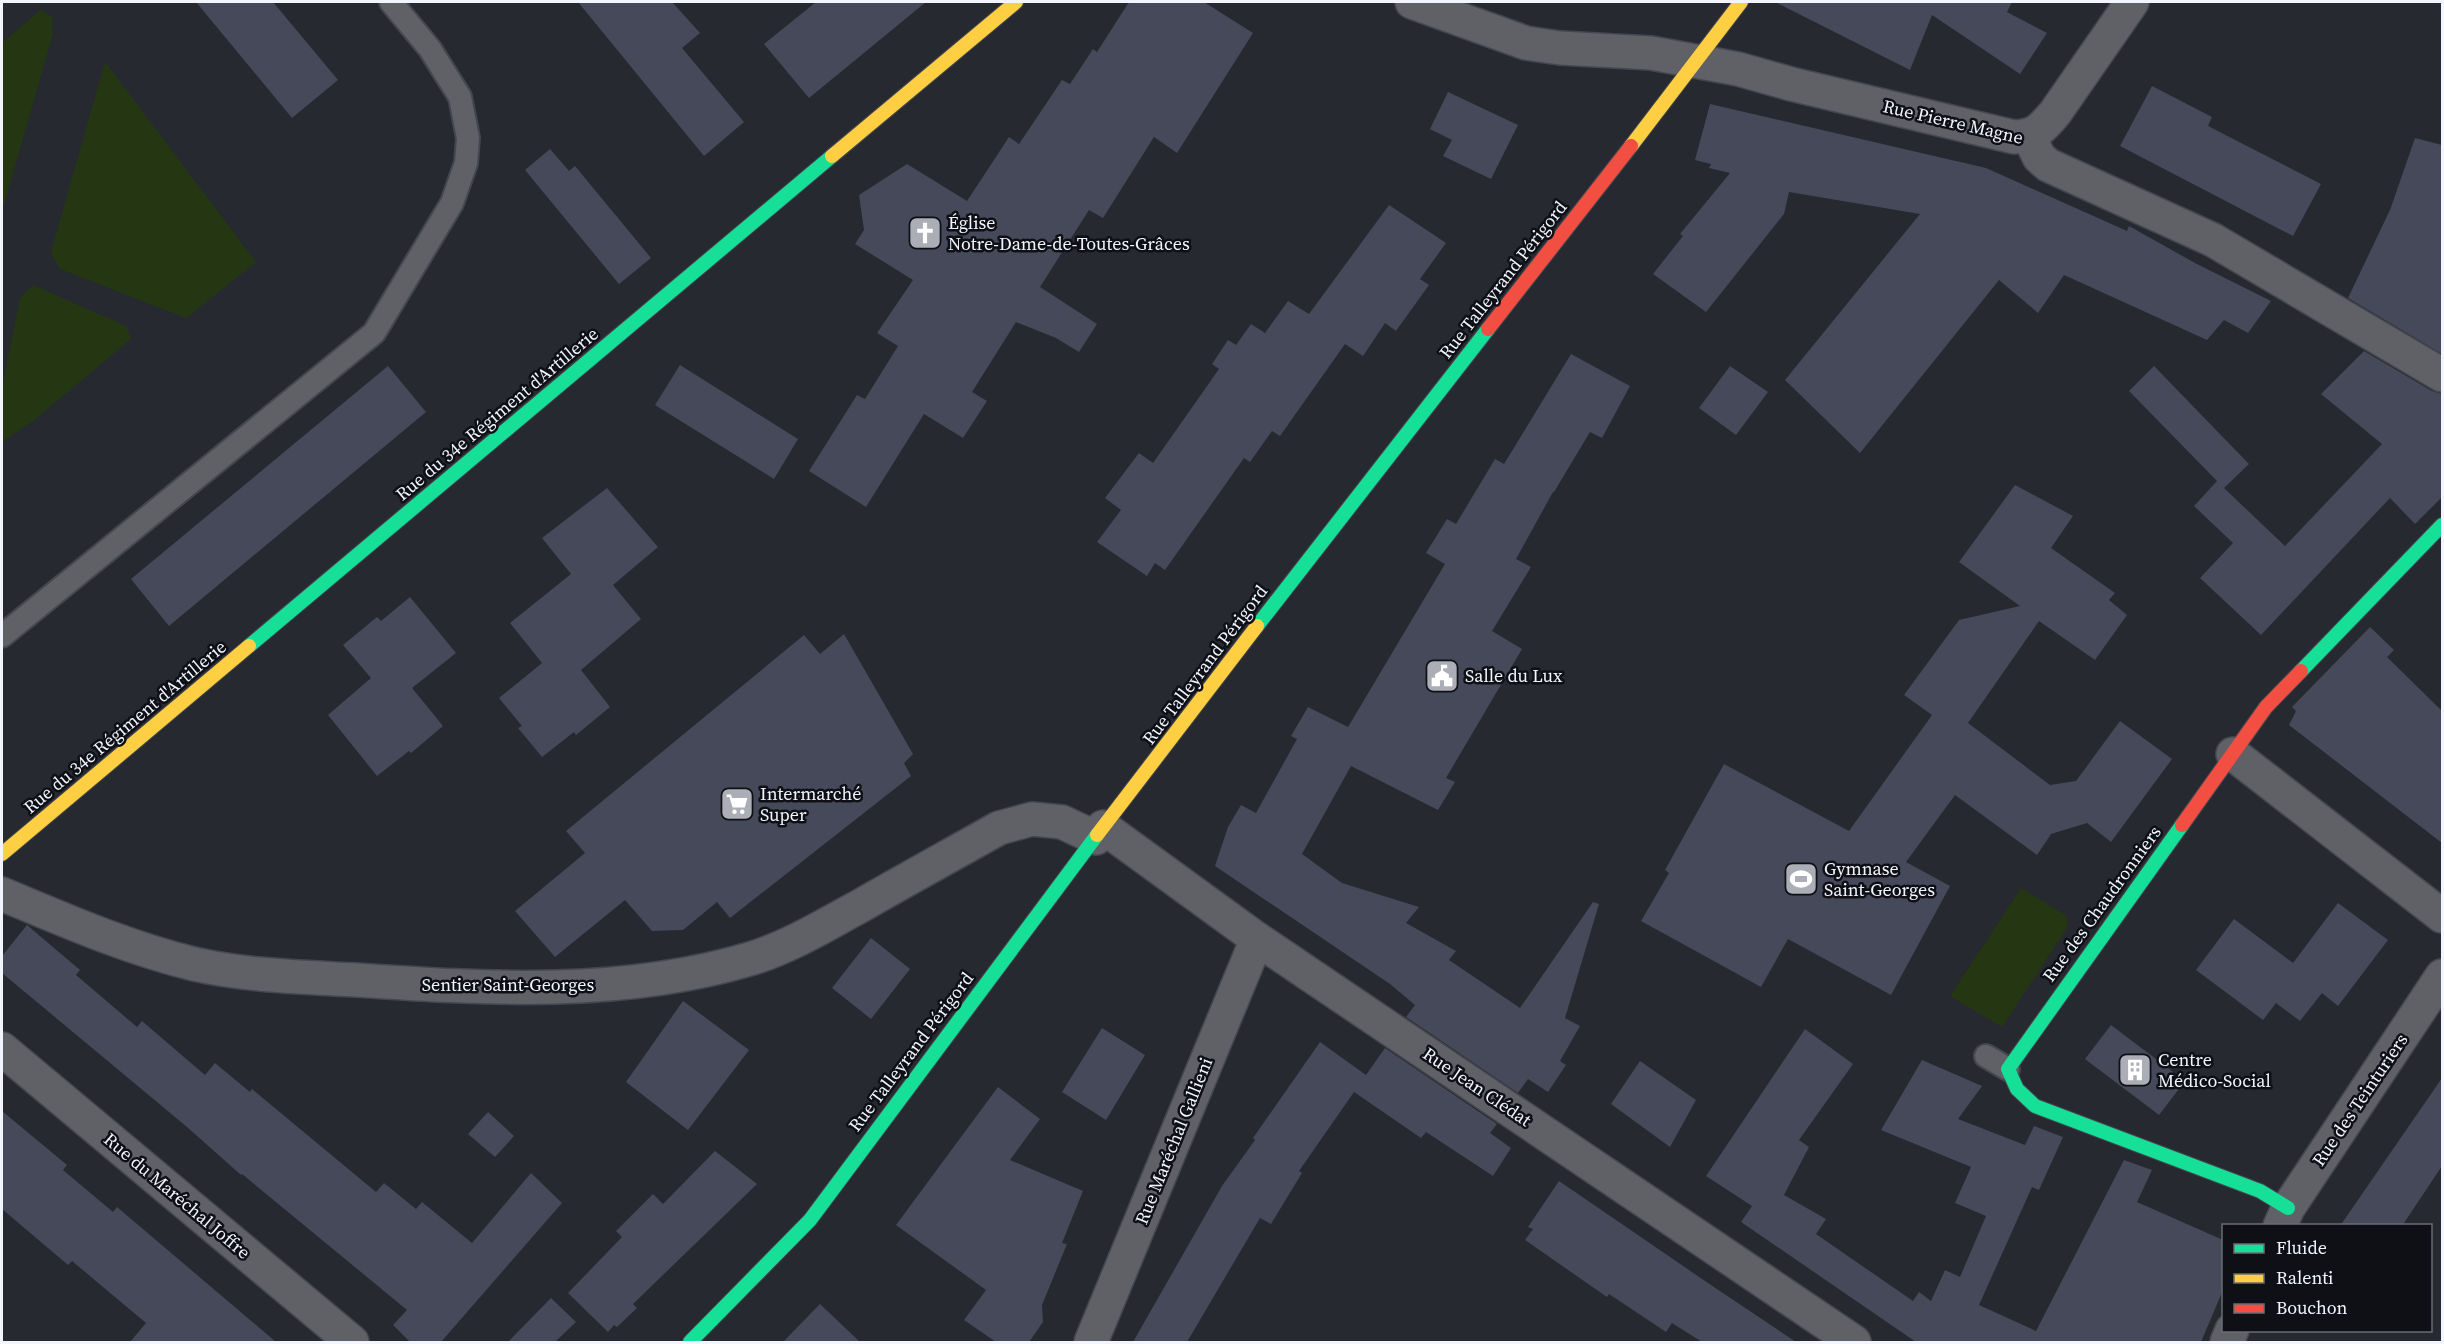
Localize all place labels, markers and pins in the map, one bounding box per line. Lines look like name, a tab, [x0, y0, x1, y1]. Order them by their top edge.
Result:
place label: Église Notre-Dame-de-Toutes-Grâces	[948, 210, 1190, 256]
church icon: Église Notre-Dame-de-Toutes-Grâces	[907, 215, 943, 251]
public building icon: Salle du Lux	[1424, 658, 1460, 694]
place label: Salle du Lux	[1465, 663, 1563, 688]
place label: Intermarché Super	[760, 781, 861, 827]
supermarket icon: Intermarché Super	[719, 786, 755, 822]
place label: Gymnase Saint-Georges	[1824, 856, 1935, 902]
sports icon: Gymnase Saint-Georges	[1783, 861, 1819, 897]
place label: Centre Médico-Social	[2158, 1047, 2271, 1093]
building icon: Centre Médico-Social	[2117, 1052, 2153, 1088]

